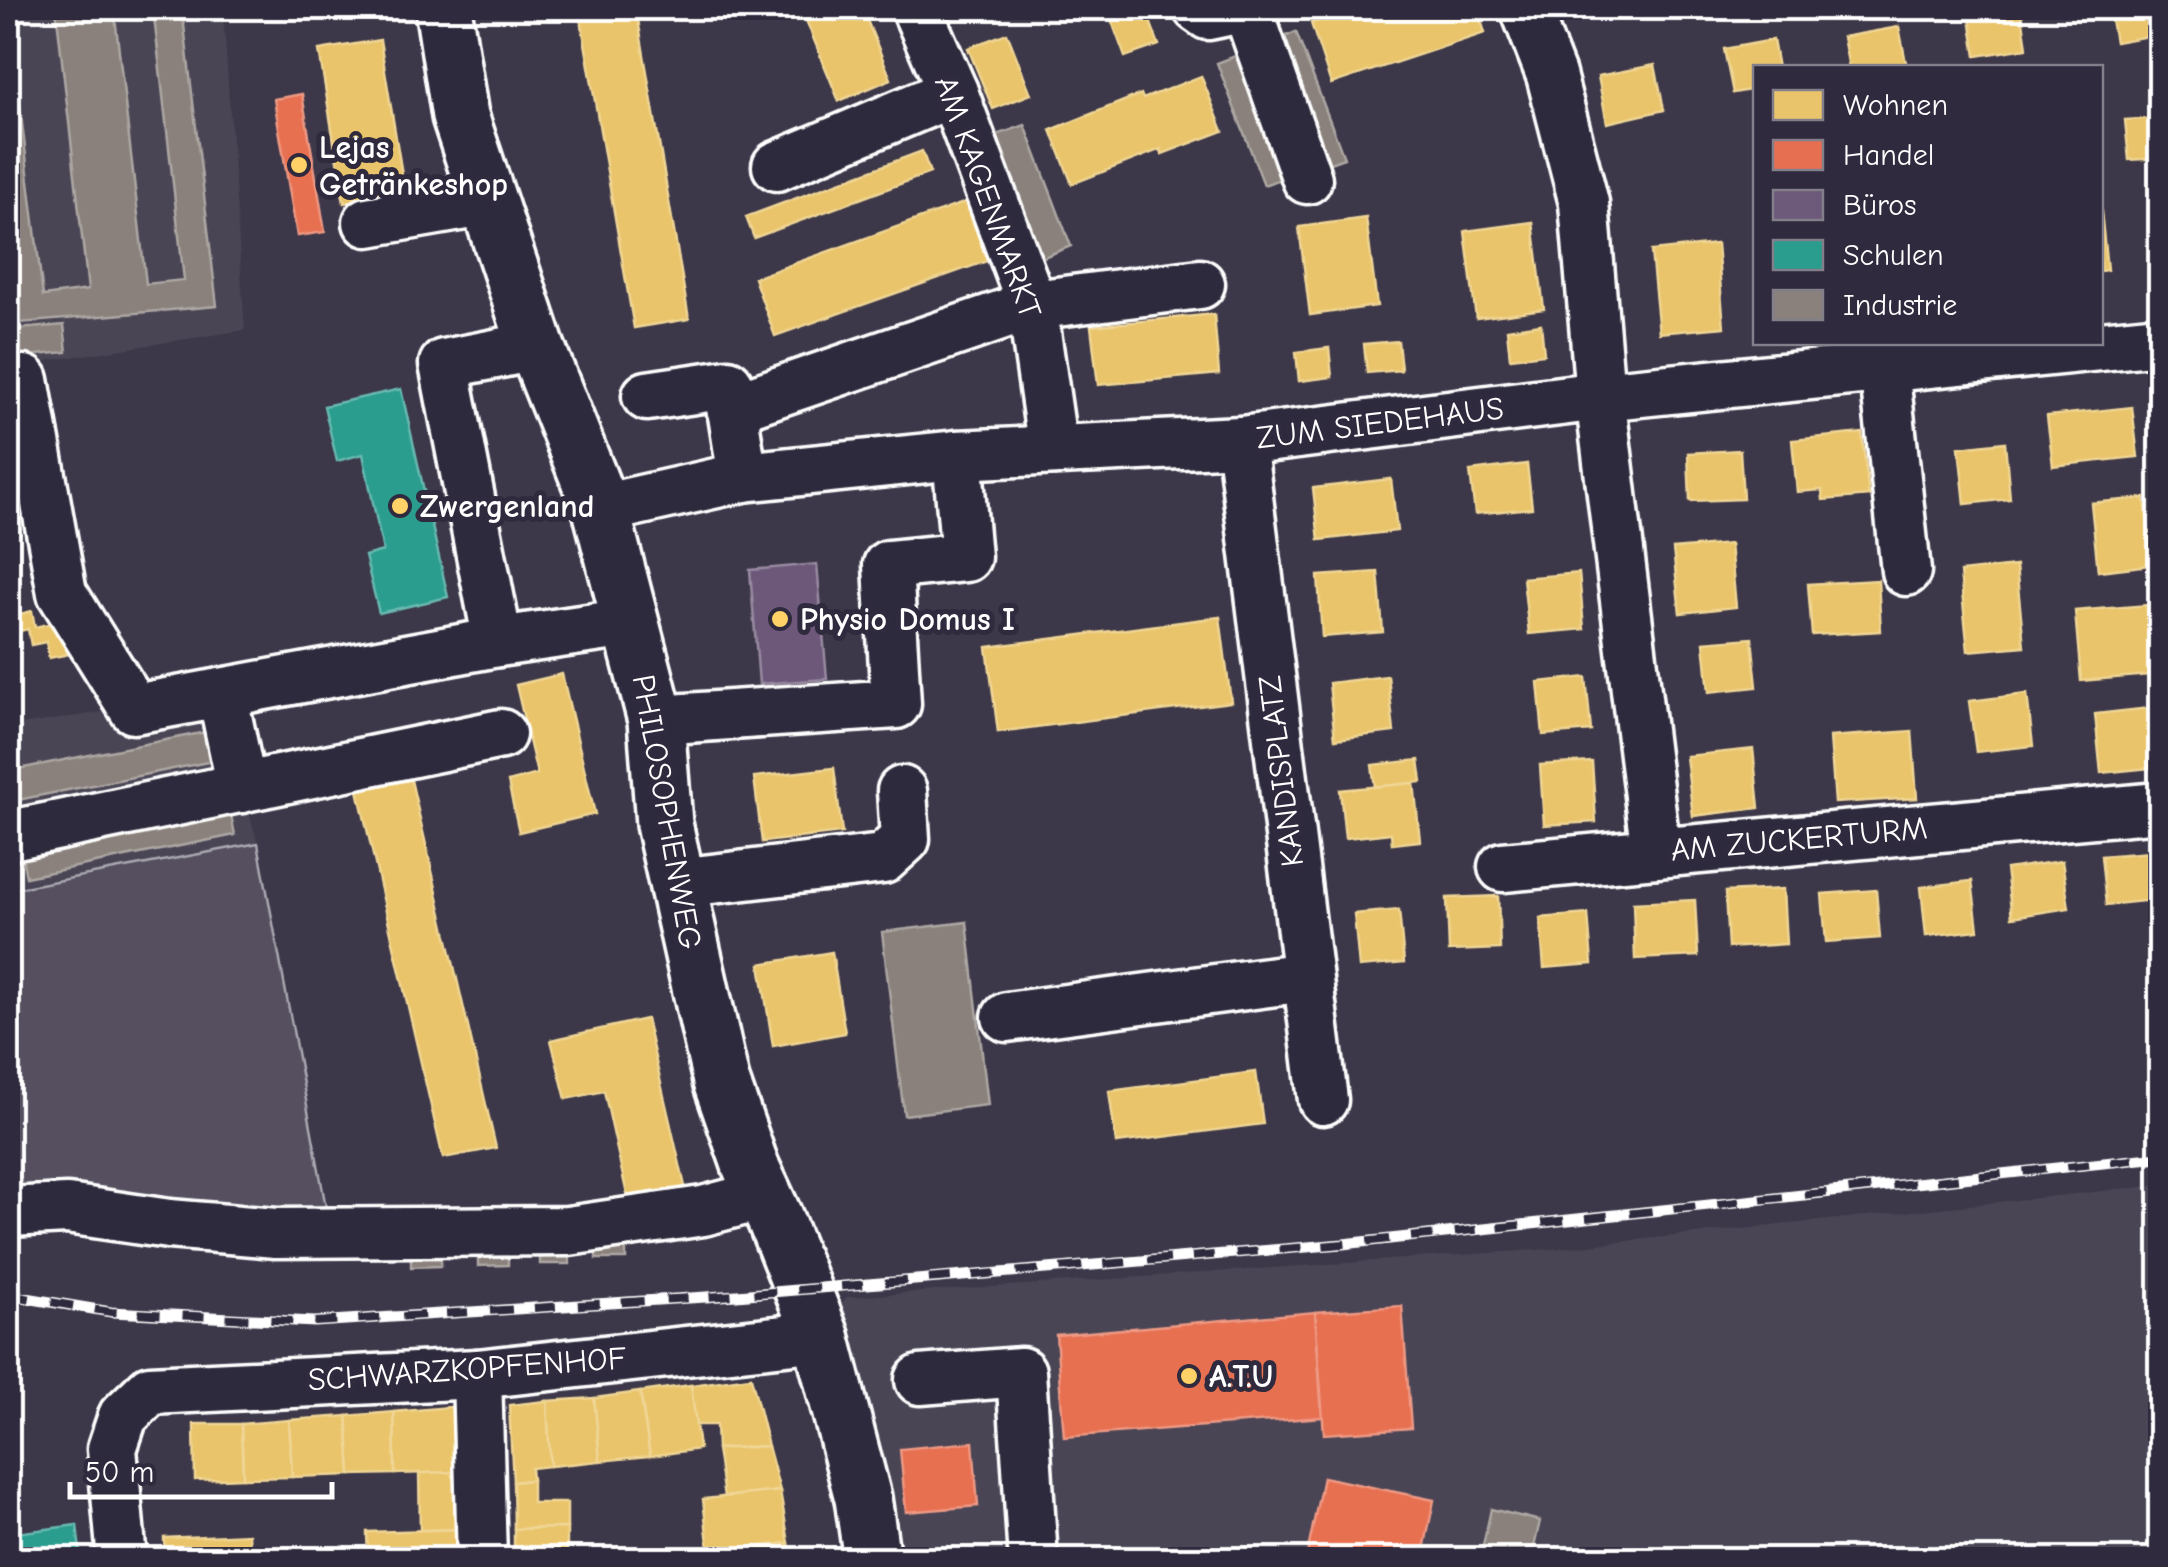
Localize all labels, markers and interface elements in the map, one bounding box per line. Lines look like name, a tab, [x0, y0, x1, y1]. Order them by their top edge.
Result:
legend	[1753, 65, 2103, 345]
street label: AM KAGENMARKT	[927, 71, 1049, 323]
text: Wohnen	[1843, 88, 1948, 123]
place label: Lejas Getränkeshop	[319, 129, 508, 203]
text: Handel	[1843, 138, 1934, 173]
marker: Lejas Getränkeshop	[288, 154, 310, 176]
text: Büros	[1843, 188, 1916, 223]
text: Schulen	[1843, 238, 1944, 273]
text: Industrie	[1843, 288, 1957, 323]
street label: ZUM SIEDEHAUS	[1254, 389, 1506, 457]
place label: Zwergenland	[420, 488, 594, 525]
marker: Zwergenland	[389, 495, 411, 517]
place label: Physio Domus I	[800, 601, 1015, 638]
marker: Physio Domus I	[769, 608, 791, 630]
street label: PHILOSOPHENWEG	[625, 672, 709, 952]
street label: KANDISPLATZ	[1251, 673, 1311, 869]
street label: AM ZUCKERTURM	[1669, 809, 1929, 869]
street label: SCHWARZKOPFENHOF	[307, 1339, 628, 1399]
place label: A.T.U	[1209, 1358, 1273, 1395]
marker: A.T.U	[1178, 1365, 1200, 1387]
scale bar	[70, 1437, 332, 1499]
text: 50 m	[85, 1455, 154, 1490]

